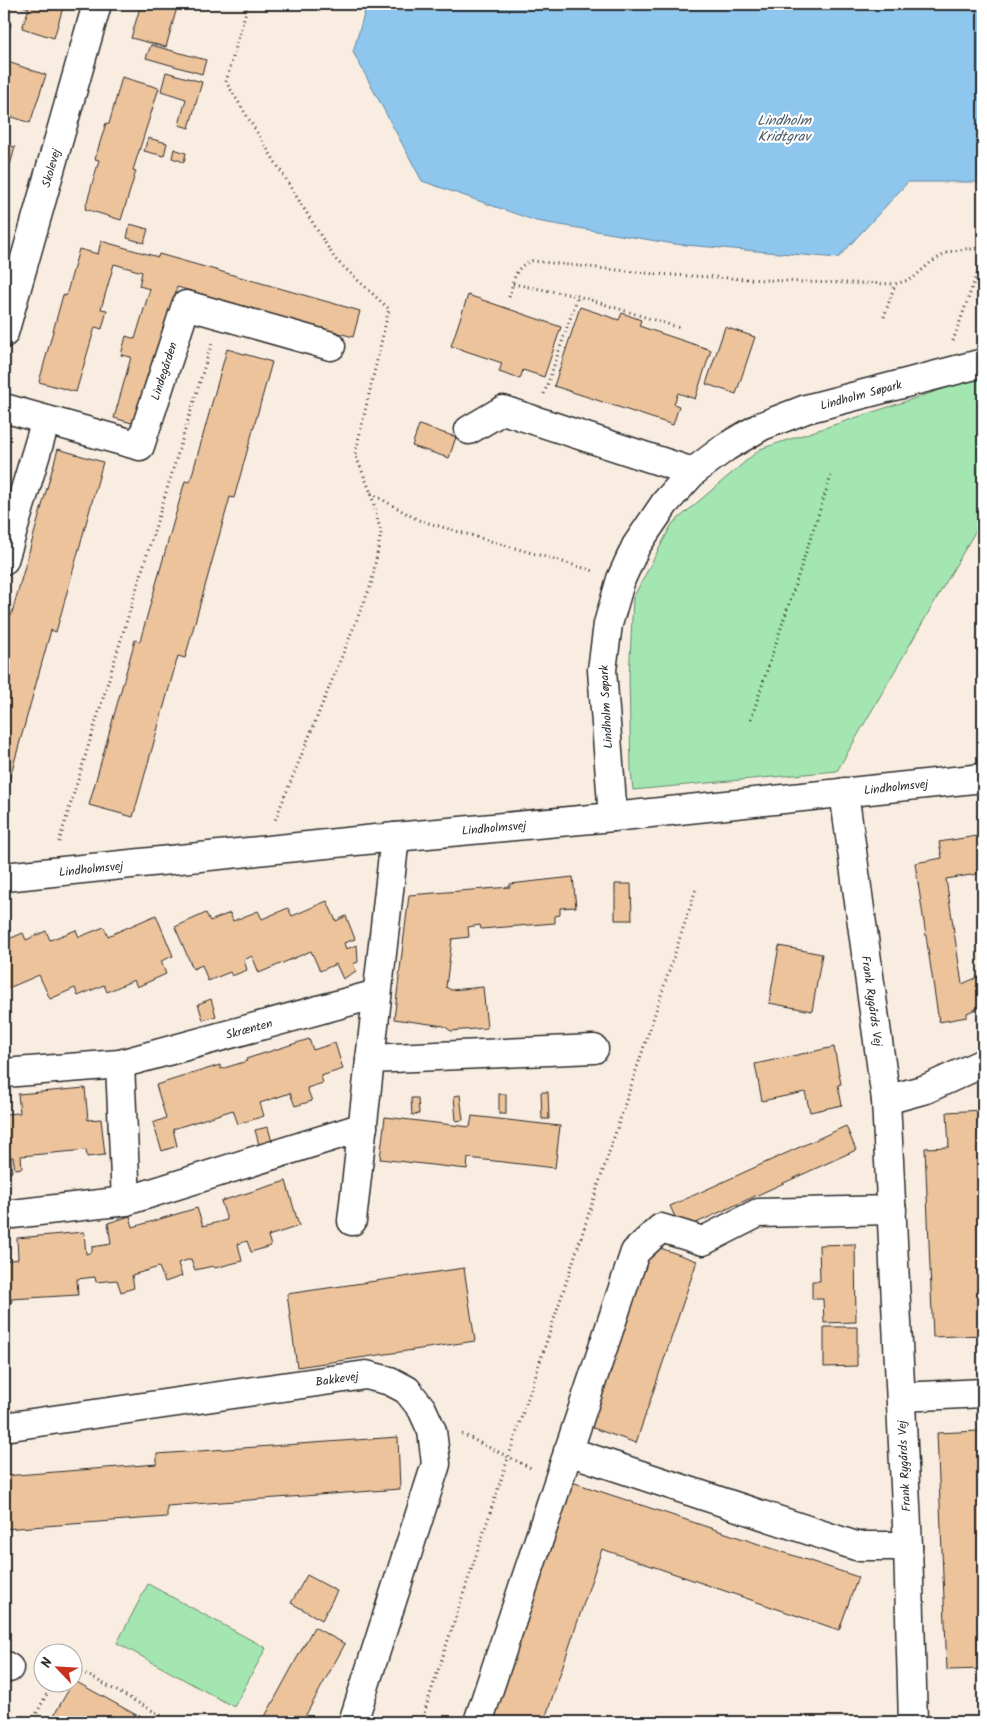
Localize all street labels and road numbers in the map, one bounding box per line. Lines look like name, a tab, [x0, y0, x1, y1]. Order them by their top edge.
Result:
street label: Skolevej	[37, 146, 66, 190]
street label: Lindegården	[146, 340, 183, 403]
street label: Lindholm Søpark	[818, 375, 904, 416]
street label: Lindholm Søpark	[595, 664, 618, 749]
street label: Lindholmsvej	[863, 775, 930, 800]
street label: Lindholmsvej	[461, 816, 528, 841]
street label: Lindholmsvej	[58, 857, 125, 882]
street label: Frank Rygårds Vej	[856, 954, 887, 1049]
street label: Skrænten	[224, 1014, 275, 1045]
street label: Bakkevej	[314, 1367, 361, 1392]
street label: Frank Rygårds Vej	[893, 1419, 916, 1512]

